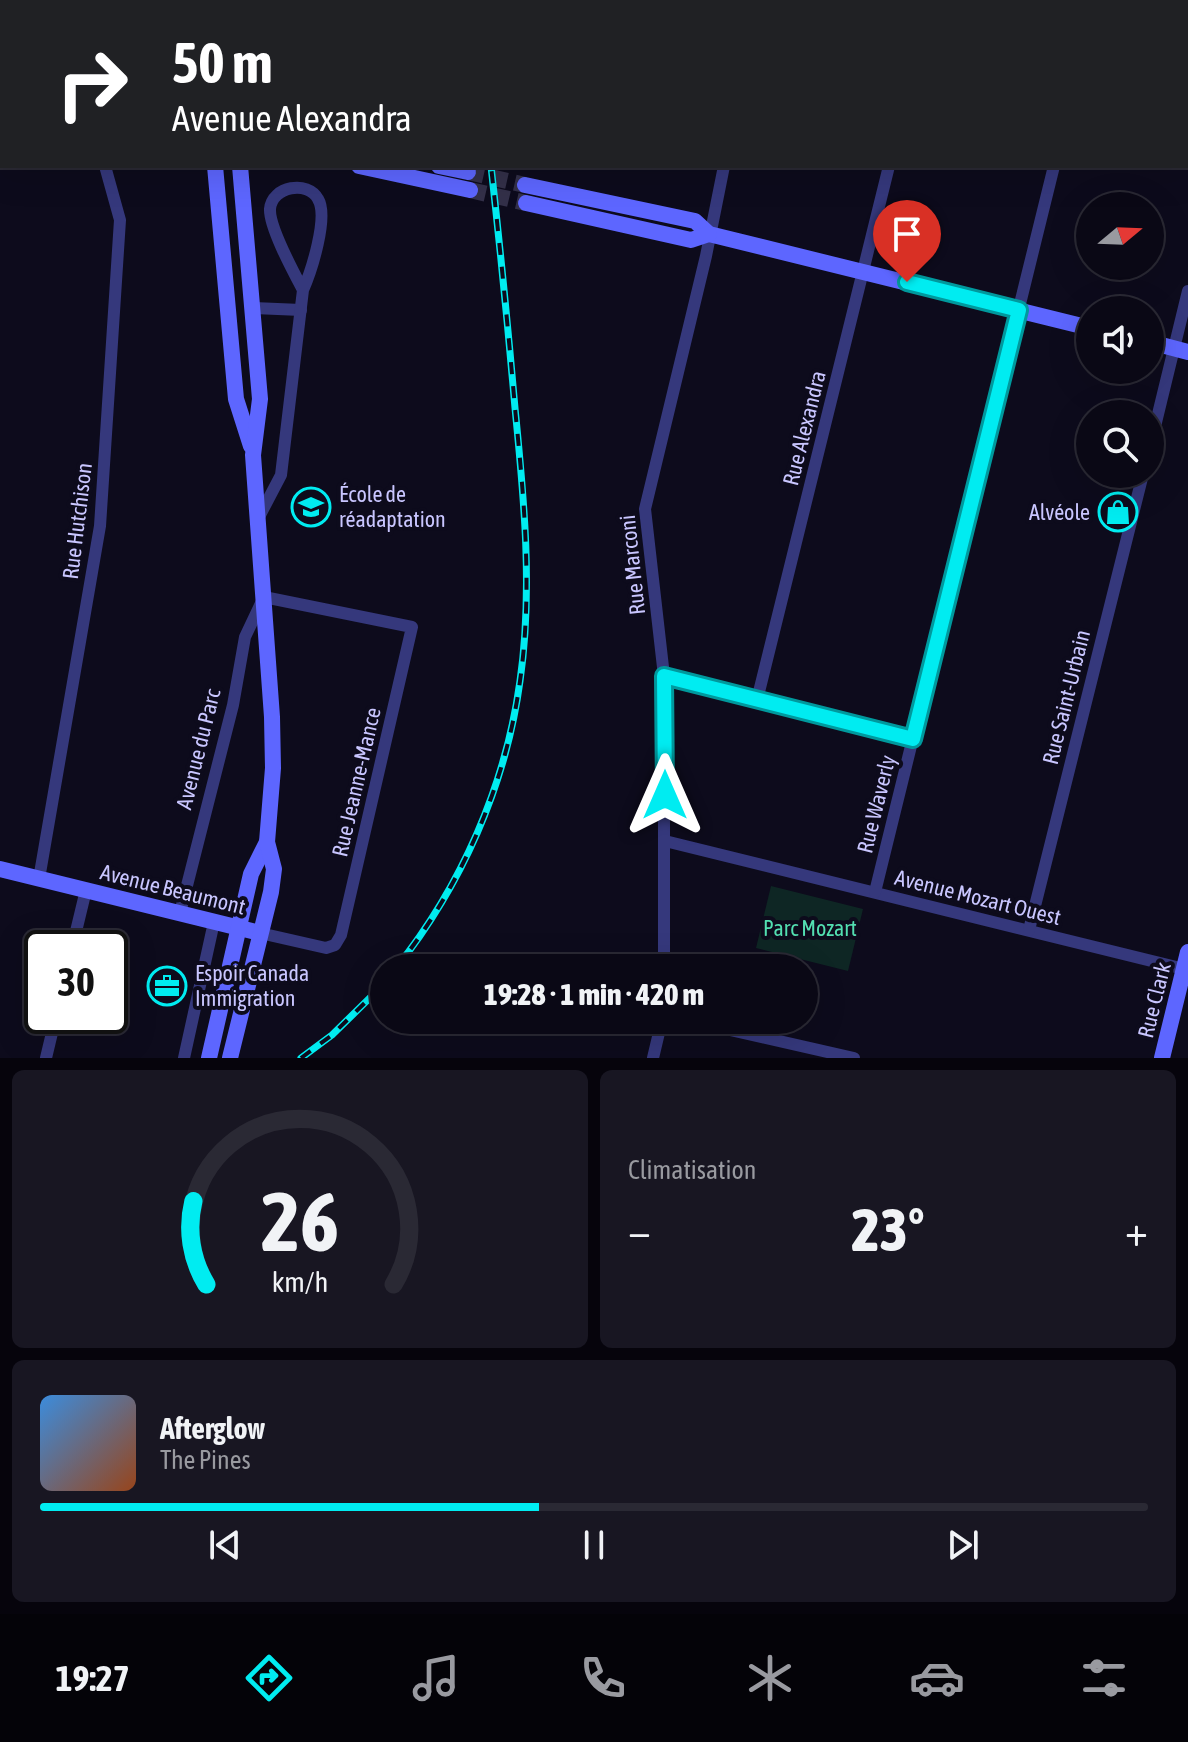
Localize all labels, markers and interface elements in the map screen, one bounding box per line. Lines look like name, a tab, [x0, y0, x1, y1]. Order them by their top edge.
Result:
text: 50 m	[172, 31, 273, 95]
icon: right	[40, 32, 144, 136]
text: Avenue Alexandra	[172, 97, 412, 139]
north arrow	[1076, 192, 1164, 280]
map controls	[1076, 192, 1164, 488]
pin	[873, 200, 941, 282]
icon: arrive	[885, 212, 929, 256]
button: sound	[1076, 296, 1164, 384]
street label: Rue Alexandra	[777, 368, 831, 488]
button: search	[1076, 400, 1164, 488]
street label: Rue Hutchison	[57, 461, 97, 581]
place label: École de réadaptation	[339, 481, 446, 532]
school or university icon: École de réadaptation	[290, 486, 332, 528]
shop icon: Alvéole	[1097, 491, 1139, 533]
place label: Alvéole	[1029, 499, 1090, 525]
street label: Rue Marconi	[614, 514, 650, 616]
street label: Rue Saint-Urbain	[1037, 627, 1095, 767]
street label: Avenue du Parc	[170, 685, 226, 812]
street label: Rue Jeanne-Mance	[326, 705, 386, 859]
street label: Rue Waverly	[851, 752, 901, 856]
position arrow	[623, 753, 707, 837]
street label: Avenue Beaumont	[98, 858, 248, 920]
street label: Avenue Mozart Ouest	[892, 864, 1064, 930]
park label: Parc Mozart	[763, 915, 857, 941]
speed limit sign: 30	[24, 930, 128, 1034]
street label: Rue Clark	[1132, 959, 1176, 1040]
place label: Espoir Canada Immigration	[195, 960, 309, 1011]
office icon: Espoir Canada Immigration	[146, 965, 188, 1007]
text: 19:28 · 1 min · 420 m	[484, 977, 704, 1011]
text: Climatisation	[628, 1155, 756, 1185]
text: 26	[261, 1173, 339, 1269]
text: 23°	[852, 1195, 924, 1264]
text: −	[628, 1205, 651, 1255]
text: +	[1125, 1205, 1148, 1255]
text: km/h	[272, 1265, 328, 1298]
text: Afterglow	[160, 1411, 265, 1445]
text: The Pines	[160, 1445, 251, 1475]
icon: previous	[203, 1523, 247, 1567]
icon: pause	[572, 1523, 616, 1567]
icon: next	[941, 1523, 985, 1567]
icon: directions	[241, 1650, 297, 1706]
icon: music	[408, 1650, 464, 1706]
icon: phone	[575, 1650, 631, 1706]
icon: climate	[742, 1650, 798, 1706]
icon: car	[909, 1650, 965, 1706]
icon: filters	[1076, 1650, 1132, 1706]
text: 19:27	[56, 1657, 130, 1699]

